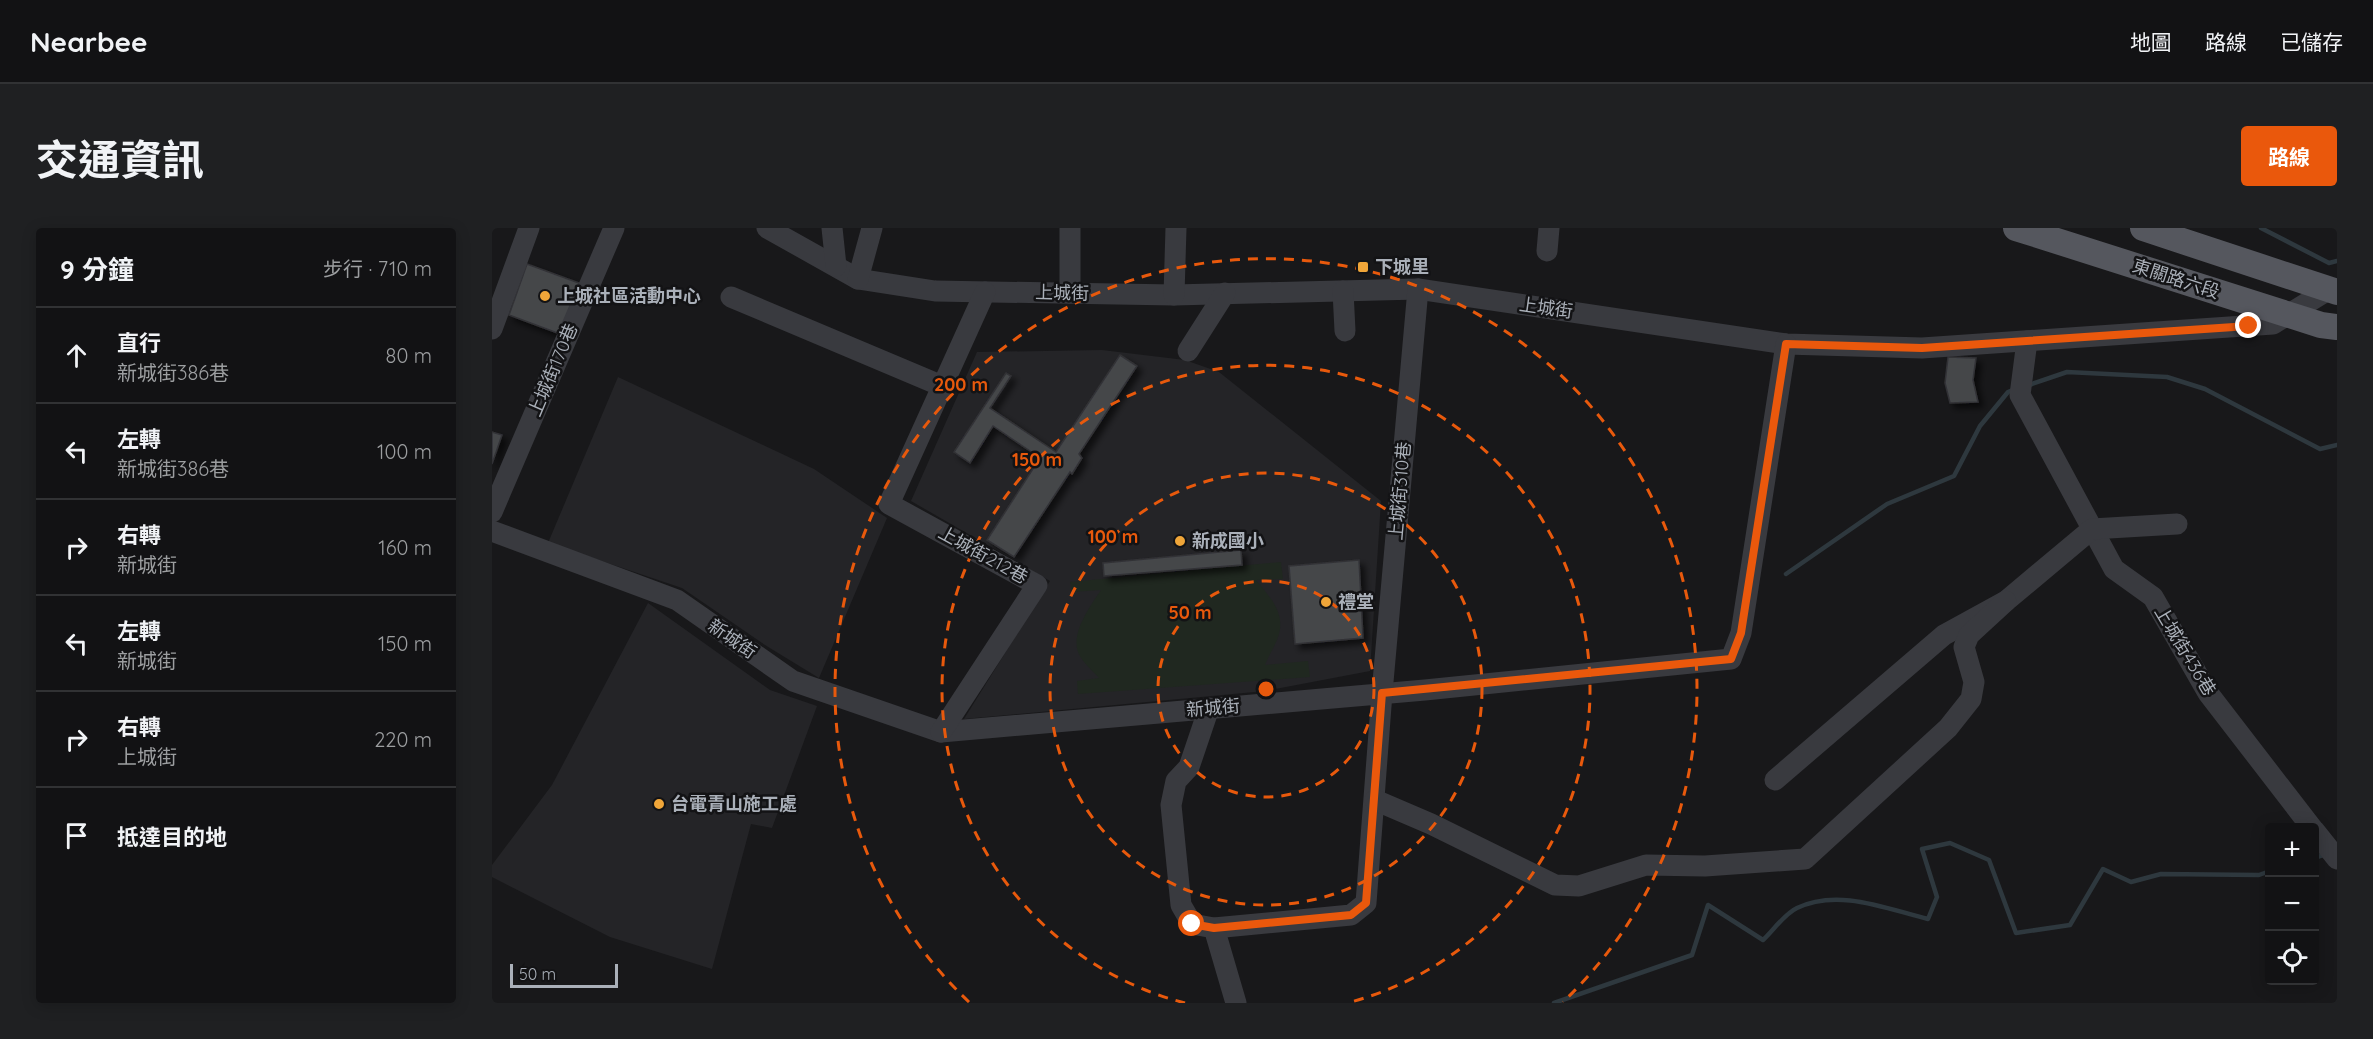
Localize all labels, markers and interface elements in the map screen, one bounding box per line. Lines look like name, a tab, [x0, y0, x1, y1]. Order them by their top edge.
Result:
text: Nearbee	[30, 24, 148, 59]
text: 地圖	[2130, 29, 2172, 55]
text: 路線	[2205, 29, 2247, 55]
text: 已儲存	[2280, 29, 2343, 55]
button: 路線	[2241, 126, 2337, 186]
text: 交通資訊	[36, 133, 204, 186]
text: 9 分鐘	[60, 253, 134, 286]
street label: 東關路六段	[2130, 254, 2223, 303]
place label: 下城里	[1375, 255, 1429, 278]
text: 步行 · 710 m	[323, 256, 432, 281]
marker: 下城里	[1356, 260, 1370, 274]
street label: 上城街	[1035, 281, 1089, 304]
place label: 上城社區活動中心	[557, 284, 701, 307]
marker: 上城社區活動中心	[538, 289, 552, 303]
street label: 上城街	[1518, 292, 1574, 323]
route end	[2235, 312, 2261, 338]
street label: 上城街170巷	[523, 320, 582, 420]
text: 直行	[117, 329, 161, 357]
icon: ahead	[60, 339, 93, 372]
text: 80 m	[386, 343, 432, 368]
text: 新城街386巷	[117, 360, 229, 385]
text: 200 m	[934, 373, 988, 396]
text: 左轉	[117, 425, 161, 453]
icon: left	[60, 435, 93, 468]
text: 100 m	[377, 439, 432, 464]
street label: 上城街310巷	[1384, 441, 1415, 541]
text: 150 m	[1012, 448, 1062, 471]
text: 新城街386巷	[117, 456, 229, 481]
text: 右轉	[117, 521, 161, 549]
street label: 上城街212巷	[935, 521, 1032, 589]
text: 100 m	[1088, 525, 1138, 548]
place label: 新成國小	[1192, 529, 1264, 552]
icon: right	[60, 531, 93, 564]
marker: 新成國小	[1173, 534, 1187, 548]
text: 160 m	[378, 535, 432, 560]
text: 新城街	[117, 552, 177, 577]
place label: 禮堂	[1338, 590, 1374, 613]
marker: 禮堂	[1319, 595, 1333, 609]
text: 50 m	[1168, 601, 1212, 624]
street label: 上城街436巷	[2150, 602, 2221, 700]
street label: 新城街	[704, 614, 761, 663]
text: 左轉	[117, 617, 161, 645]
icon: left	[60, 627, 93, 660]
text: 150 m	[378, 631, 432, 656]
text: 新城街	[117, 648, 177, 673]
centre of rings	[1256, 679, 1276, 699]
street label: 新城街	[1185, 694, 1241, 721]
text: 右轉	[117, 713, 161, 741]
icon: right	[60, 723, 93, 756]
text: 220 m	[374, 727, 432, 752]
text: 上城街	[117, 744, 177, 769]
place label: 台電青山施工處	[671, 792, 797, 815]
marker: 台電青山施工處	[652, 797, 666, 811]
icon: arrive	[60, 819, 93, 852]
text: 抵達目的地	[117, 823, 227, 851]
map controls	[2265, 823, 2319, 985]
button: +	[2265, 823, 2319, 877]
button: −	[2265, 877, 2319, 931]
route start	[1178, 910, 1204, 936]
button: locate	[2265, 931, 2319, 985]
scale bar	[510, 961, 618, 988]
text: 50 m	[519, 964, 556, 984]

